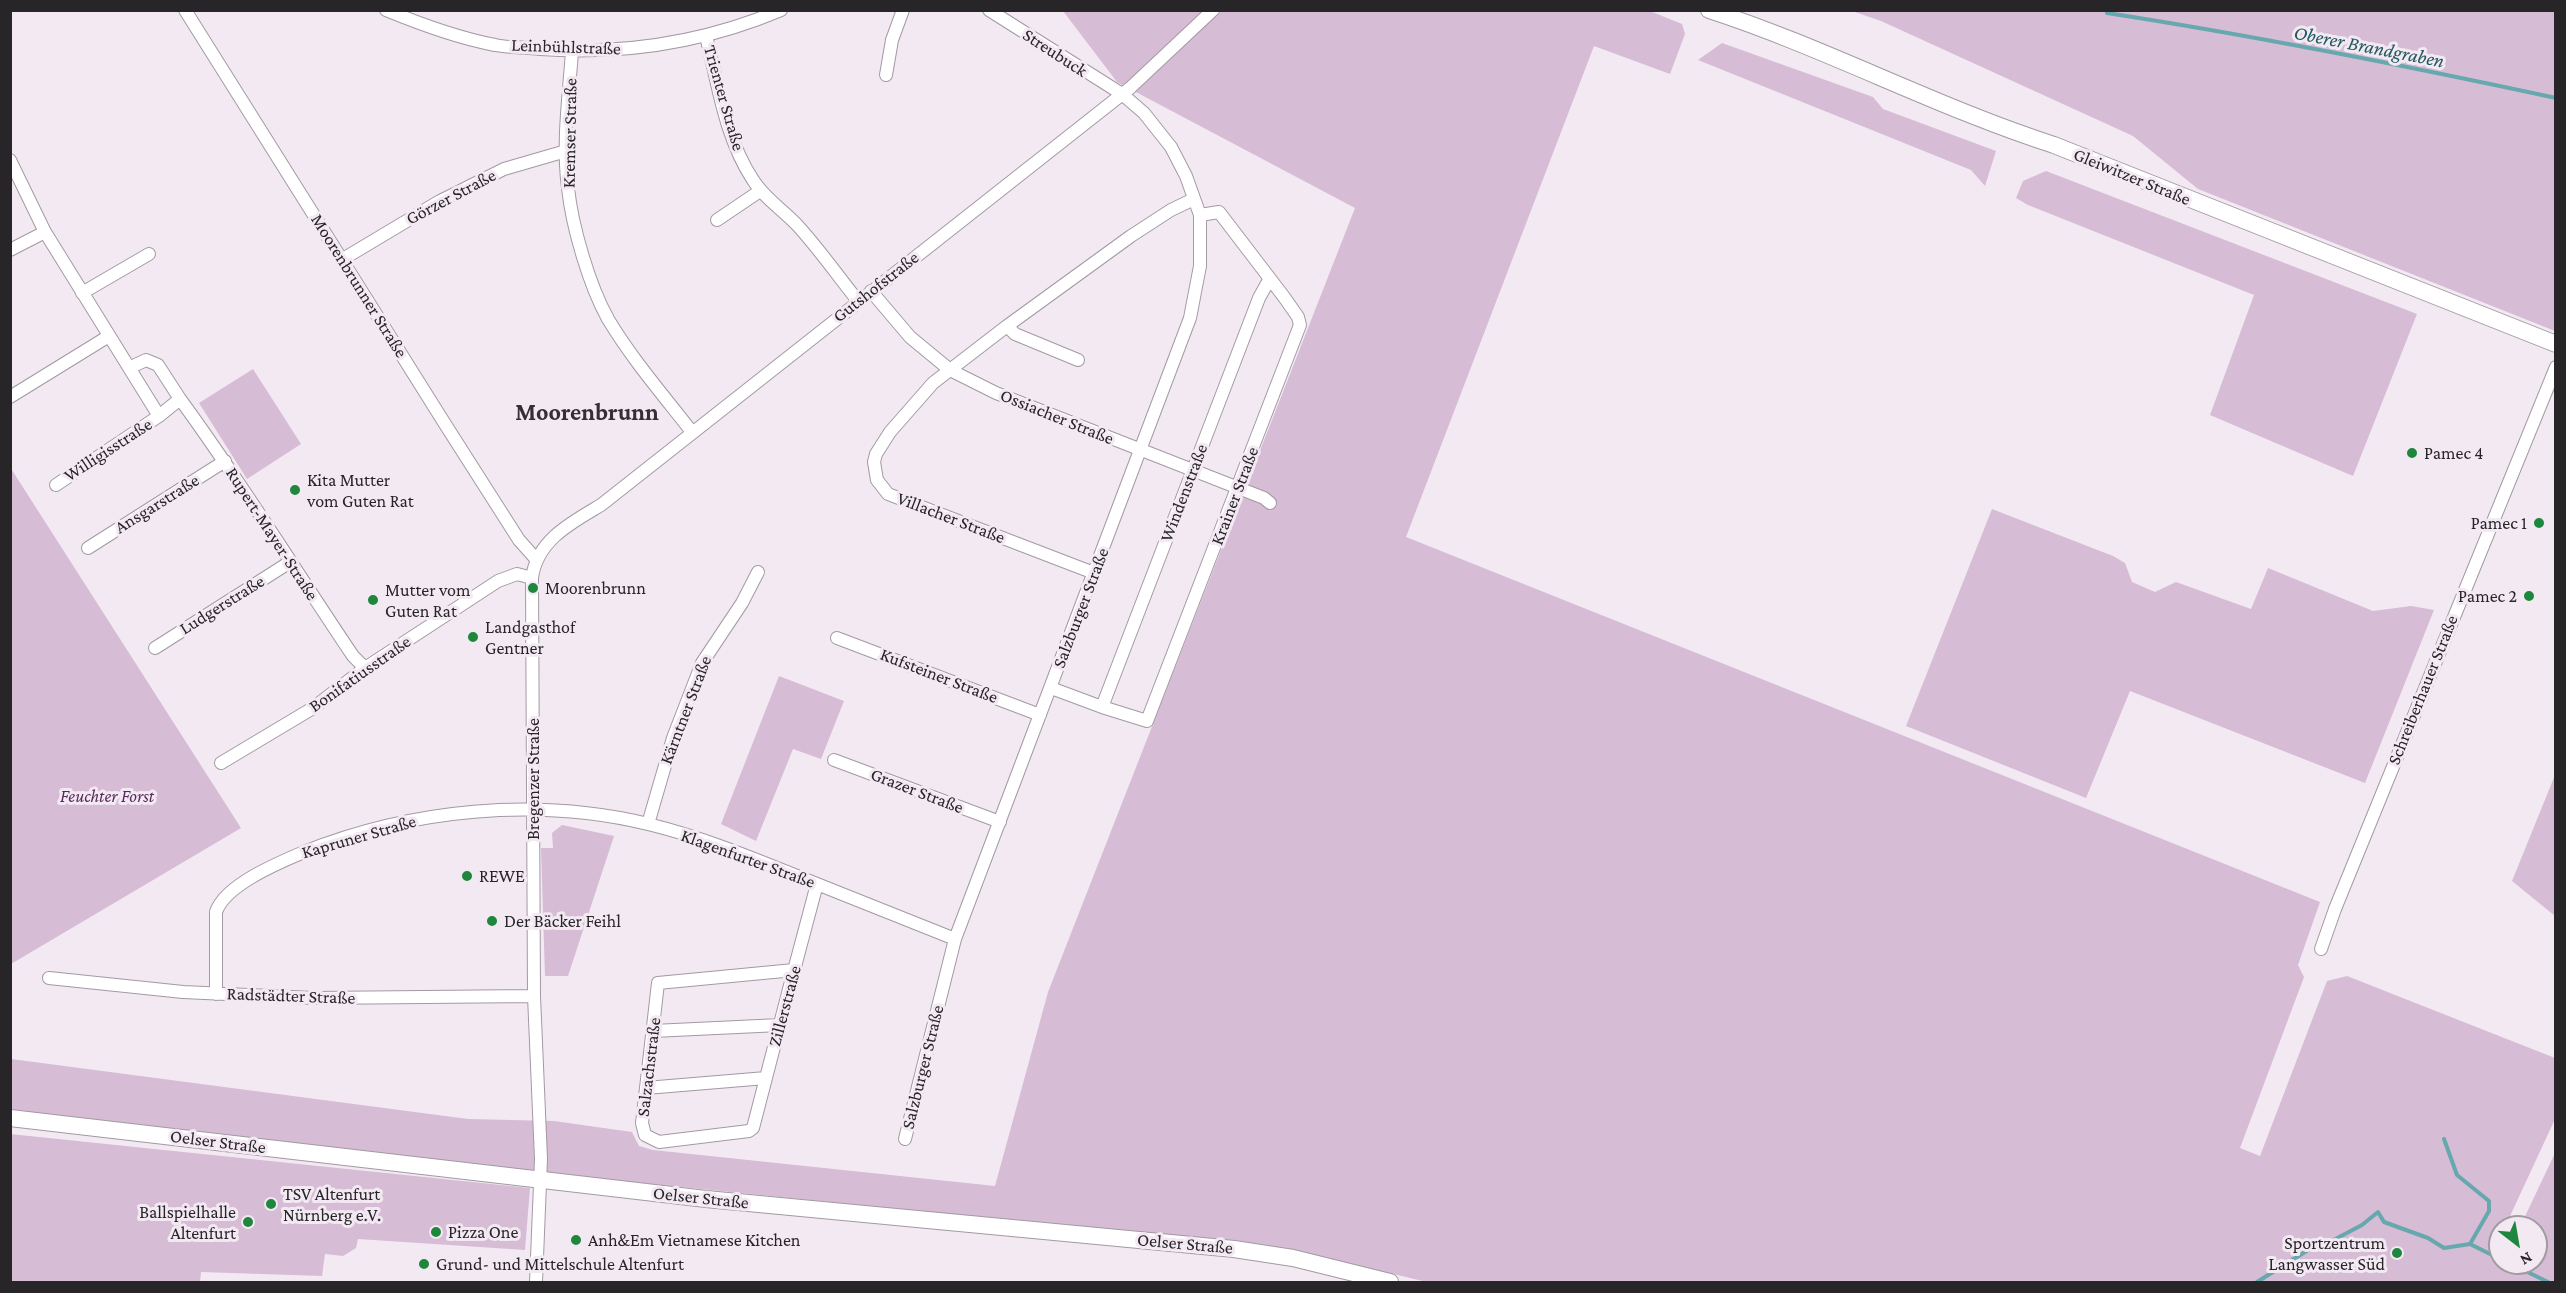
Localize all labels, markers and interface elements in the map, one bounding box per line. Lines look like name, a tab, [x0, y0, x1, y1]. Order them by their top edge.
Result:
water label: Oberer Brandgraben	[2292, 21, 2446, 73]
street label: Streubuck	[1019, 24, 1091, 82]
street label: Leinbühlstraße	[511, 34, 621, 60]
street label: Trienter Straße	[699, 43, 749, 153]
street label: Kremser Straße	[558, 78, 582, 188]
street label: Gleiwitzer Straße	[2070, 144, 2194, 210]
street label: Görzer Straße	[402, 164, 500, 230]
street label: Moorenbrunner Straße	[306, 210, 412, 362]
street label: Gutshofstraße	[829, 247, 923, 327]
street label: Ossiacher Straße	[997, 384, 1117, 450]
district label: Moorenbrunn	[515, 399, 659, 427]
street label: Willigisstraße	[60, 413, 156, 487]
street label: Windenstraße	[1155, 441, 1213, 545]
place label: Pamec 4	[2424, 442, 2484, 464]
street label: Krainer Straße	[1206, 444, 1264, 548]
marker: Pamec 4	[2405, 446, 2419, 460]
street label: Rupert-Mayer-Straße	[221, 463, 323, 605]
place label: Kita Mutter vom Guten Rat	[307, 469, 414, 512]
street label: Ansgarstraße	[111, 470, 203, 538]
marker: Kita Mutter vom Guten Rat	[288, 483, 302, 497]
street label: Villacher Straße	[894, 488, 1008, 548]
place label: Pamec 1	[2471, 512, 2527, 534]
marker: Pamec 1	[2532, 516, 2546, 530]
street label: Salzburger Straße	[1048, 545, 1114, 671]
street label: Ludgerstraße	[176, 570, 268, 640]
place label: Moorenbrunn	[545, 577, 646, 599]
place label: Mutter vom Guten Rat	[385, 579, 470, 622]
marker: Moorenbrunn	[526, 581, 540, 595]
place label: Pamec 2	[2458, 585, 2517, 607]
marker: Pamec 2	[2522, 589, 2536, 603]
marker: Mutter vom Guten Rat	[366, 593, 380, 607]
street label: Schreiberhauer Straße	[2383, 612, 2463, 768]
place label: Landgasthof Gentner	[485, 616, 575, 658]
marker: Landgasthof Gentner	[466, 630, 480, 644]
street label: Bonifatiusstraße	[305, 631, 415, 717]
street label: Kufsteiner Straße	[877, 644, 1001, 708]
street label: Kärntner Straße	[655, 653, 717, 767]
street label: Bregenzer Straße	[522, 718, 544, 840]
street label: Grazer Straße	[867, 763, 967, 819]
park label: Feuchter Forst	[60, 785, 154, 807]
street label: Kapruner Straße	[299, 810, 419, 864]
street label: Klagenfurter Straße	[678, 825, 818, 893]
place label: REWE	[479, 865, 525, 887]
marker: REWE	[460, 869, 474, 883]
place label: Der Bäcker Feihl	[504, 910, 621, 932]
marker: Der Bäcker Feihl	[485, 914, 499, 928]
street label: Zillerstraße	[764, 963, 806, 1049]
street label: Radstädter Straße	[226, 983, 356, 1009]
street label: Salzburger Straße	[897, 1003, 949, 1131]
street label: Salzachstraße	[632, 1016, 666, 1118]
street label: Oelser Straße	[169, 1125, 267, 1159]
street label: Oelser Straße	[652, 1182, 750, 1214]
place label: TSV Altenfurt Nürnberg e.V.	[283, 1183, 381, 1226]
marker: TSV Altenfurt Nürnberg e.V.	[264, 1197, 278, 1211]
place label: Ballspielhalle Altenfurt	[139, 1201, 236, 1244]
marker: Ballspielhalle Altenfurt	[241, 1215, 255, 1229]
north arrow	[2488, 1215, 2548, 1275]
place label: Pizza One	[448, 1221, 518, 1243]
marker: Pizza One	[429, 1225, 443, 1239]
place label: Anh&Em Vietnamese Kitchen	[588, 1229, 801, 1251]
street label: Oelser Straße	[1136, 1229, 1234, 1259]
place label: Sportzentrum Langwasser Süd	[2269, 1232, 2385, 1274]
marker: Anh&Em Vietnamese Kitchen	[569, 1233, 583, 1247]
marker: Sportzentrum Langwasser Süd	[2390, 1246, 2404, 1260]
text: N	[2517, 1249, 2536, 1269]
place label: Grund- und Mittelschule Altenfurt	[436, 1253, 684, 1275]
marker: Grund- und Mittelschule Altenfurt	[417, 1257, 431, 1271]

